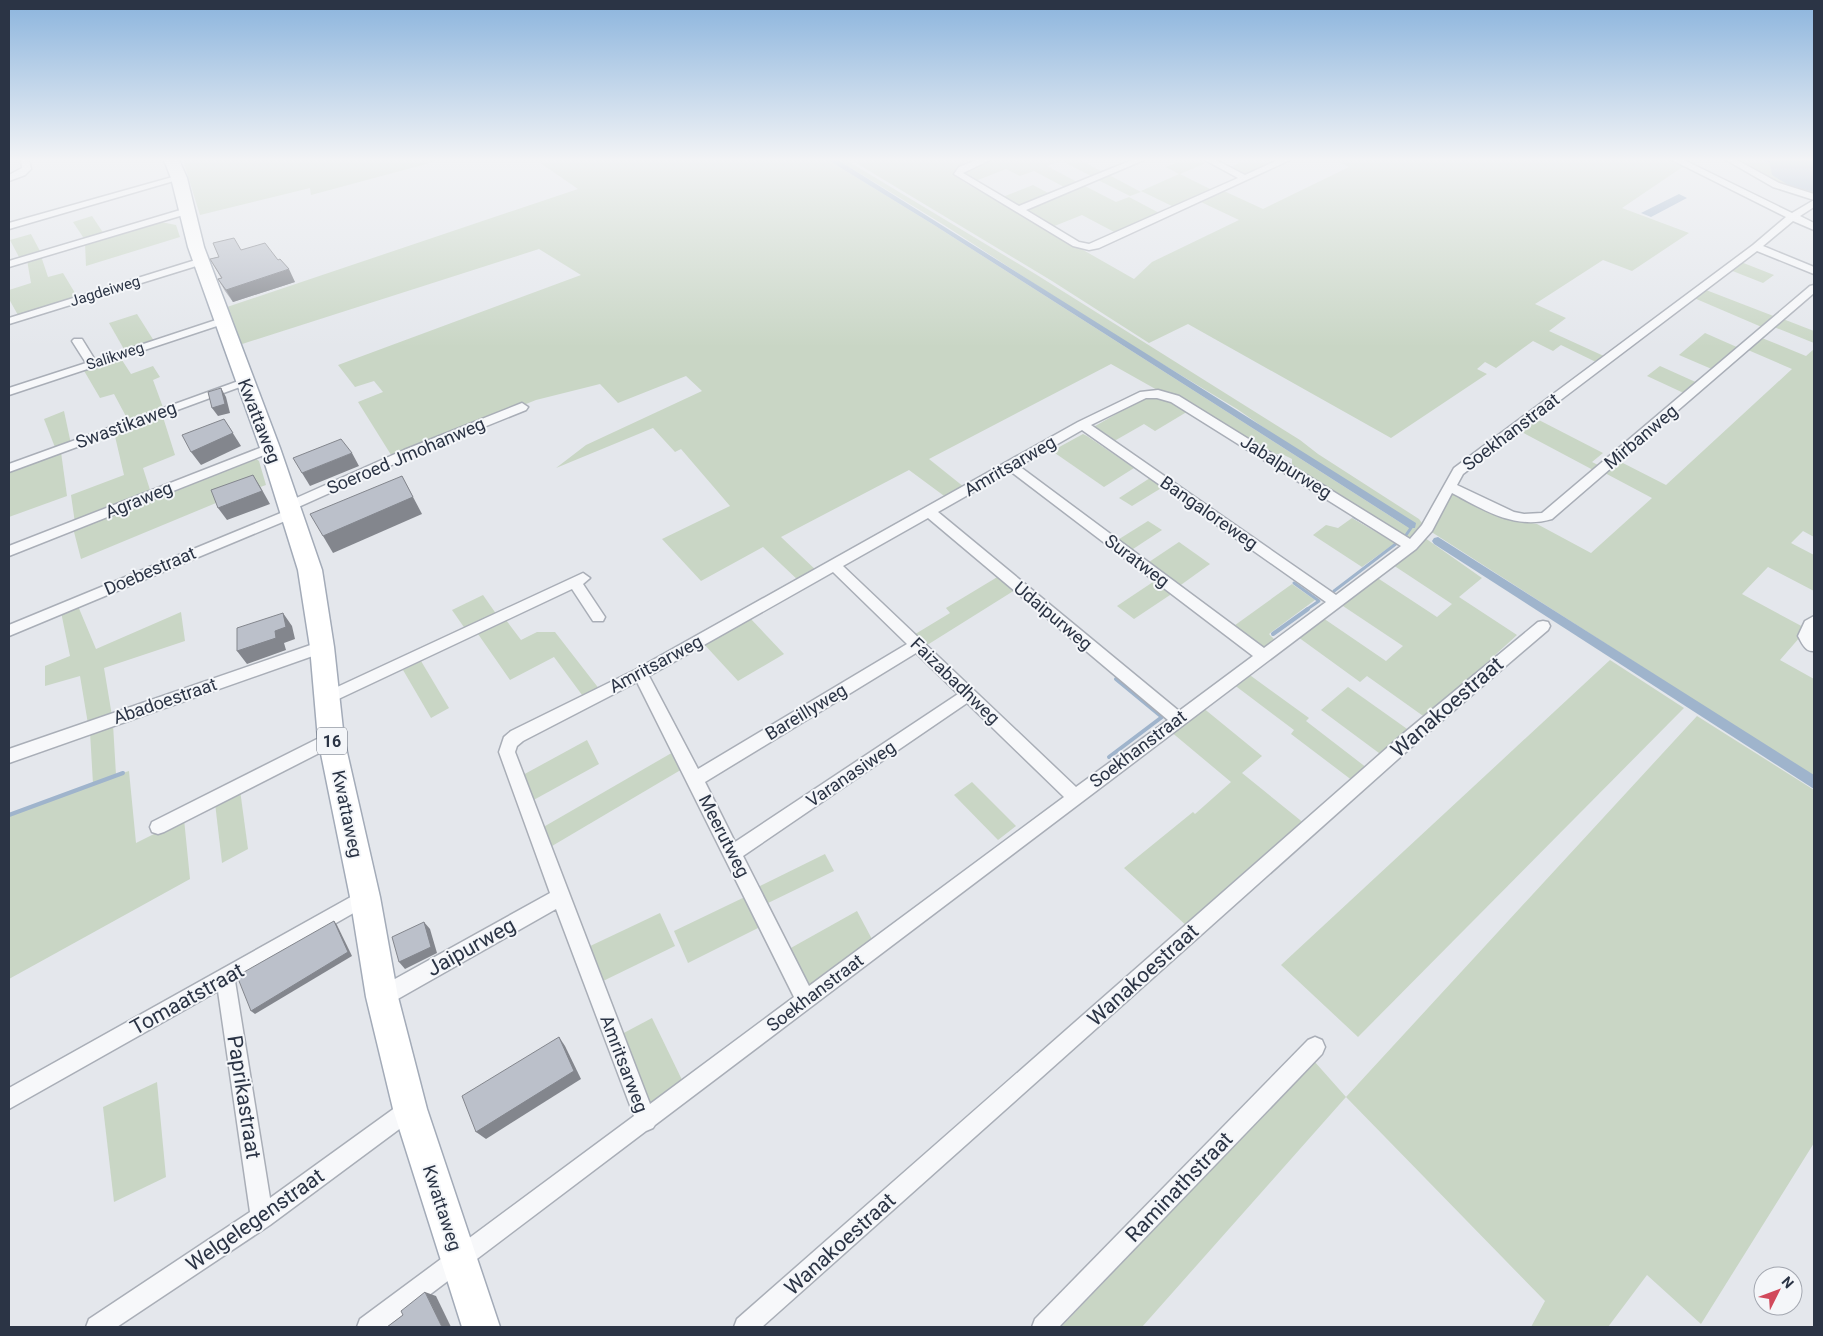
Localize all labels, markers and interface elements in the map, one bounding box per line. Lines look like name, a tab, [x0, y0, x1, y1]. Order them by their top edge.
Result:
street label: Jagdeiweg	[68, 272, 142, 310]
street label: Salikweg	[84, 338, 146, 374]
street label: Kwattaweg	[234, 376, 285, 466]
street label: Soekhanstraat	[1458, 388, 1563, 475]
street label: Swastikaweg	[73, 397, 179, 452]
street label: Mirbanweg	[1600, 400, 1682, 473]
street label: Soeroed Jmohanweg	[324, 413, 488, 498]
street label: Jabalpurweg	[1237, 430, 1336, 503]
street label: Amritsarweg	[960, 431, 1059, 500]
street label: Bangaloreweg	[1157, 471, 1262, 554]
street label: Agraweg	[102, 477, 175, 522]
street label: Suratweg	[1101, 530, 1174, 592]
street label: Doebestraat	[101, 542, 199, 599]
street label: Udaipurweg	[1010, 577, 1097, 654]
street label: Amritsarweg	[606, 630, 706, 697]
street label: Faizabadhweg	[906, 633, 1004, 728]
street label: Wanakoestraat	[1386, 652, 1508, 762]
street label: Abadoestraat	[110, 673, 219, 728]
street label: Bareillyweg	[761, 679, 850, 744]
street label: Soekhanstraat	[1085, 705, 1190, 792]
road number: 16	[317, 728, 347, 754]
street label: Varanasiweg	[802, 736, 899, 811]
street label: Kwattaweg	[328, 768, 367, 860]
street label: Meerutweg	[695, 791, 754, 881]
street label: Jaipurweg	[423, 913, 519, 981]
street label: Wanakoestraat	[1083, 919, 1203, 1031]
street label: Soekhanstraat	[762, 949, 867, 1036]
street label: Tomaatstraat	[126, 958, 248, 1040]
street label: Amritsarweg	[596, 1012, 653, 1115]
street label: Paprikastraat	[222, 1034, 266, 1161]
street label: Raminathstraat	[1121, 1127, 1238, 1247]
street label: Kwattaweg	[419, 1162, 466, 1253]
street label: Welgelegenstraat	[182, 1164, 328, 1276]
street label: Wanakoestraat	[780, 1188, 900, 1300]
north arrow	[1753, 1266, 1803, 1316]
text: N	[1778, 1273, 1797, 1291]

